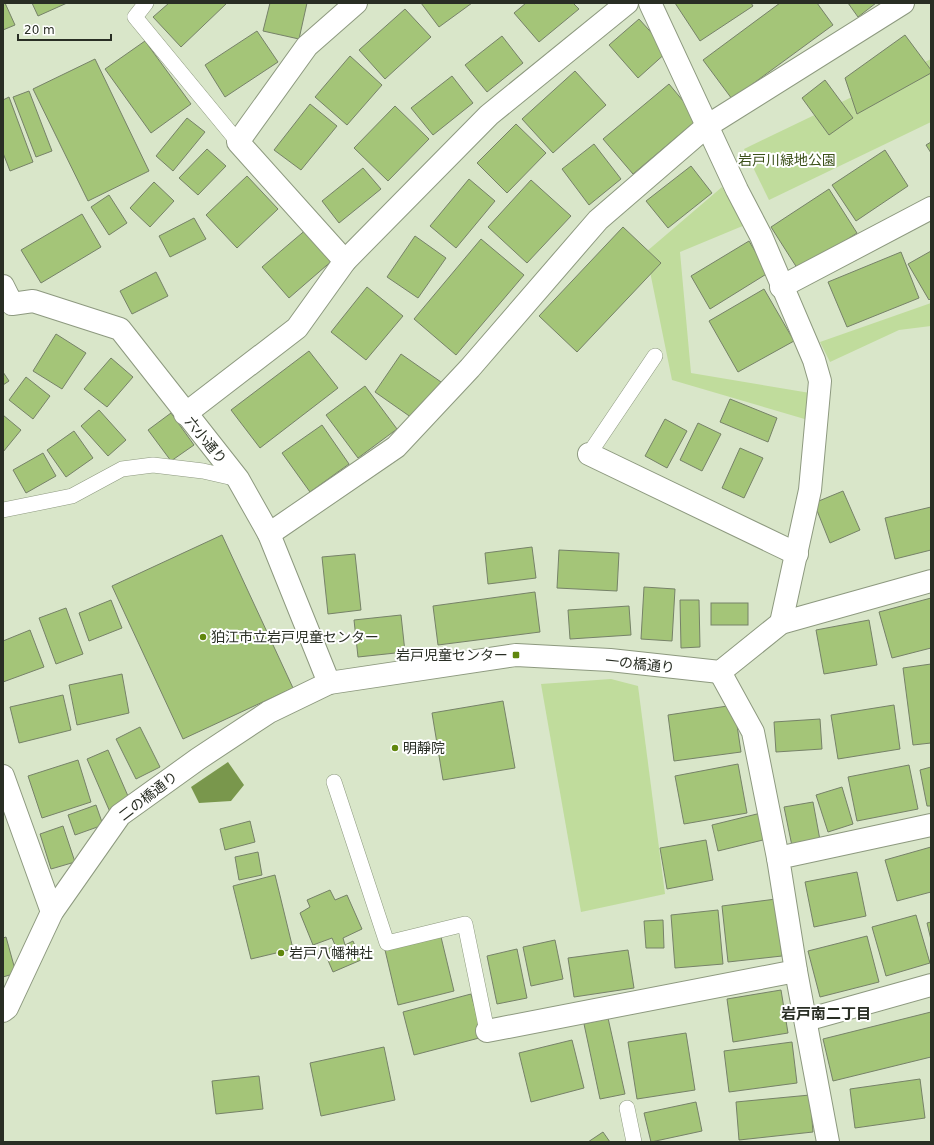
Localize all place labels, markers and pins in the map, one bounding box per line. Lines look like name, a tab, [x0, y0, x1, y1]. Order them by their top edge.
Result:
place label: 狛江市立岩戸児童センター	[211, 629, 379, 645]
marker: 狛江市立岩戸児童センター	[198, 632, 208, 642]
place label: 岩戸児童センター	[396, 647, 508, 663]
marker: 岩戸児童センター	[511, 650, 521, 660]
place label: 明靜院	[403, 740, 445, 756]
marker: 明靜院	[390, 743, 400, 753]
place label: 岩戸八幡神社	[289, 945, 373, 961]
marker: 岩戸八幡神社	[276, 948, 286, 958]

